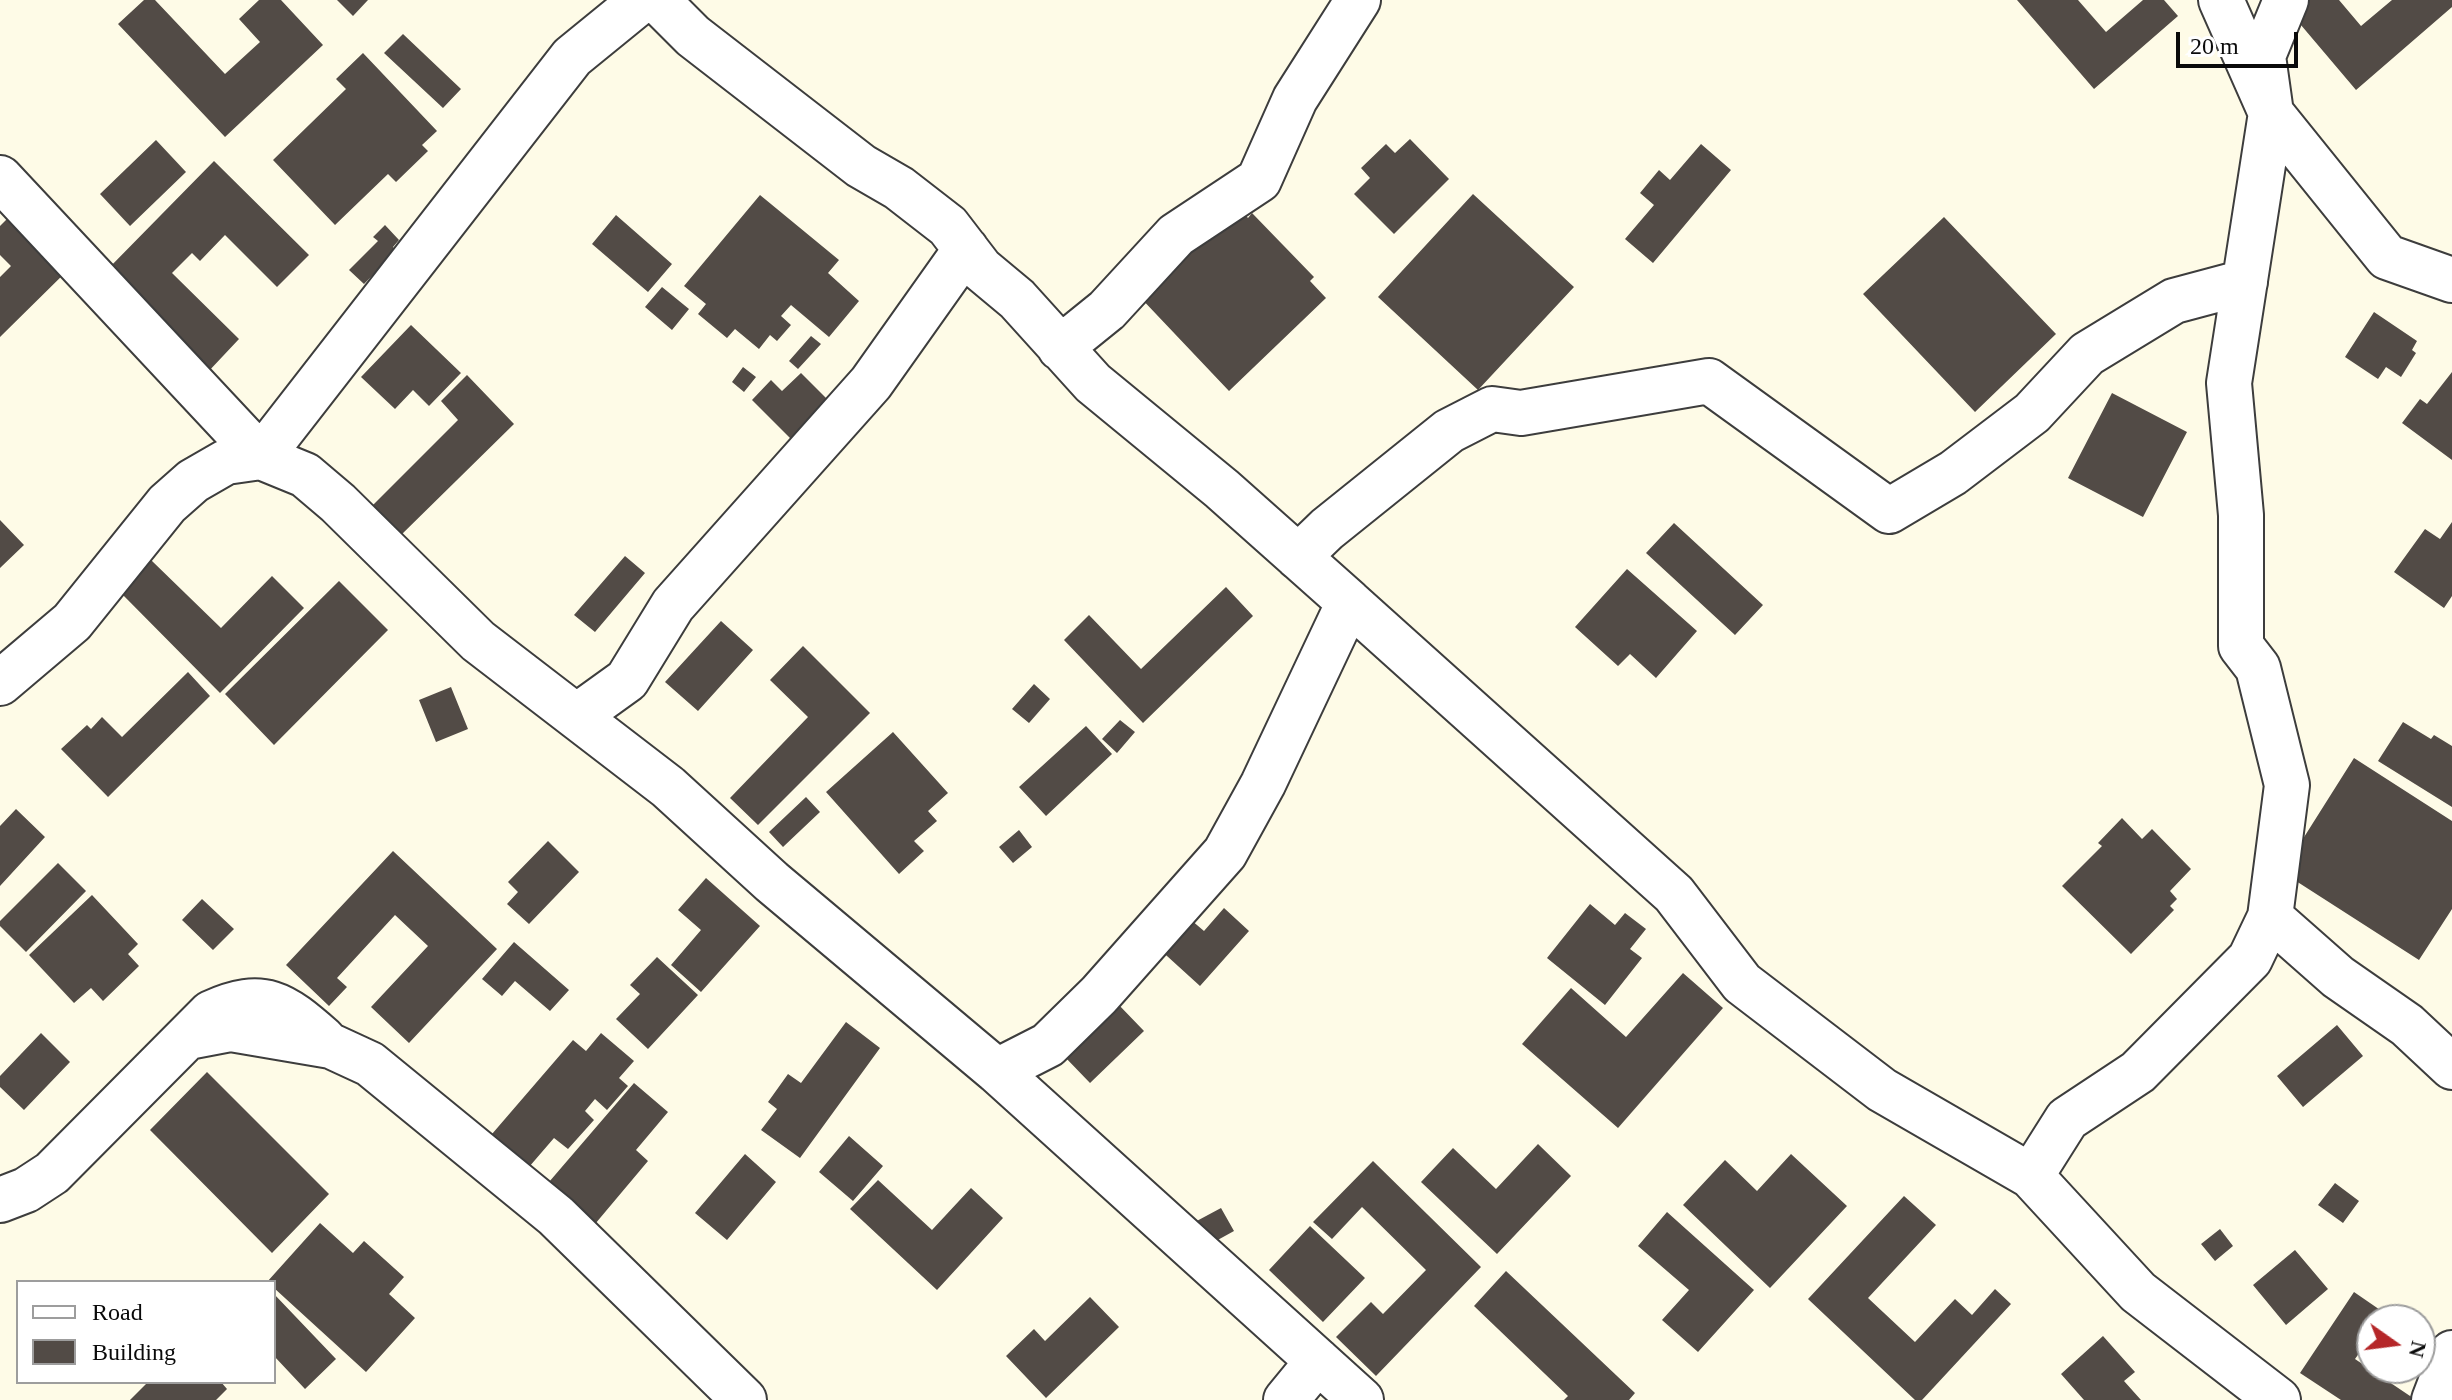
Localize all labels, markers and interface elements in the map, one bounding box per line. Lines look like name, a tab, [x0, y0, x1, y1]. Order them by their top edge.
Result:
scale bar	[2180, 16, 2302, 66]
text: 20 m	[2190, 33, 2239, 59]
legend	[16, 1280, 276, 1384]
text: Road	[92, 1299, 143, 1325]
north arrow	[2356, 1304, 2436, 1384]
text: Building	[92, 1339, 176, 1365]
text: N	[2404, 1339, 2432, 1360]

